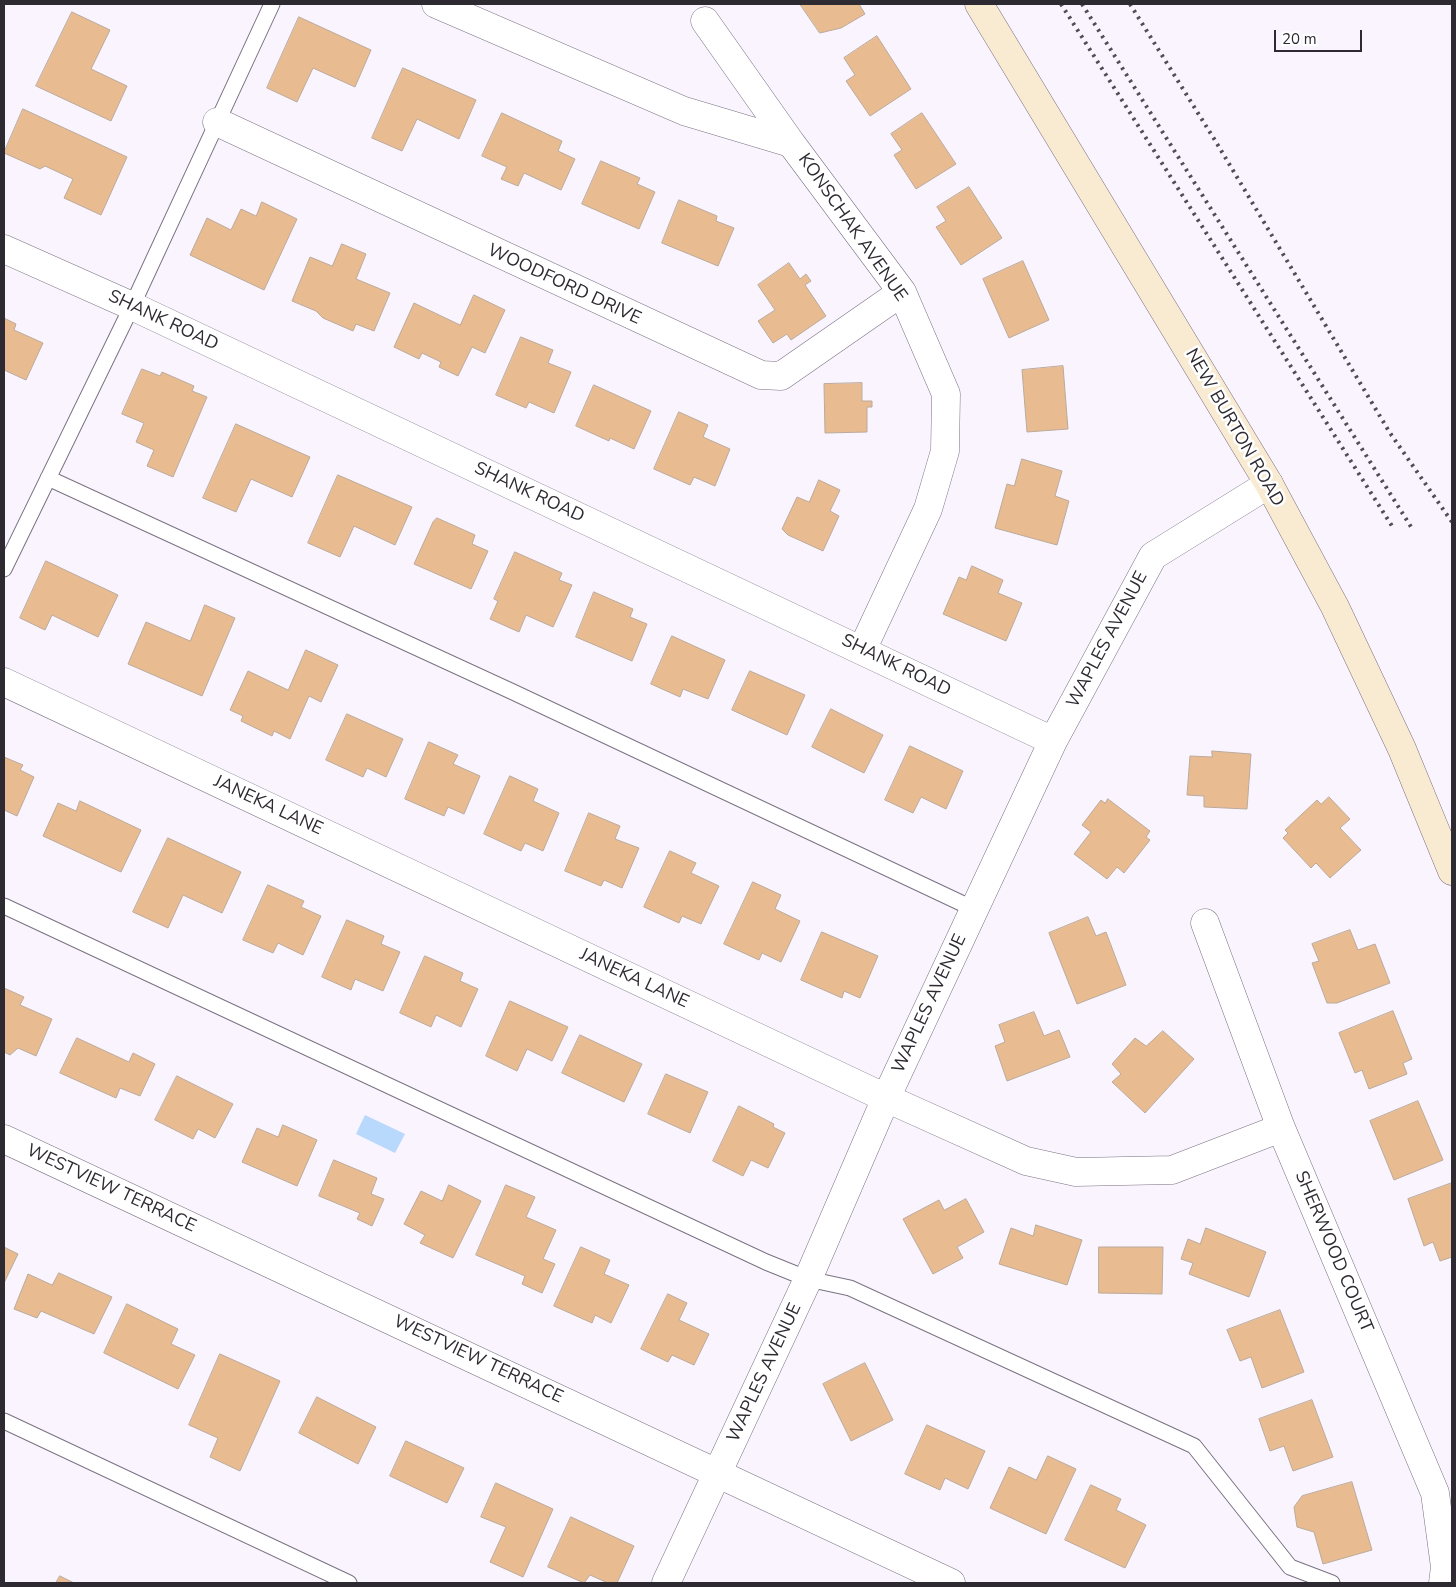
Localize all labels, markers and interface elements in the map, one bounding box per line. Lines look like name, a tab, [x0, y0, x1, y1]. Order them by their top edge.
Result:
scale bar	[1276, 20, 1364, 52]
text: 20 m	[1282, 29, 1317, 49]
street label: KONSCHAK AVENUE	[793, 150, 911, 306]
street label: WOODFORD DRIVE	[484, 240, 644, 330]
street label: SHANK ROAD	[104, 286, 222, 356]
street label: NEW BURTON ROAD	[1180, 345, 1288, 511]
street label: SHANK ROAD	[470, 458, 588, 528]
street label: WAPLES AVENUE	[1063, 568, 1153, 712]
street label: SHANK ROAD	[838, 630, 954, 702]
street label: JANEKA LANE	[210, 771, 326, 841]
street label: WAPLES AVENUE	[888, 931, 972, 1077]
street label: JANEKA LANE	[576, 944, 692, 1014]
street label: WESTVIEW TERRACE	[23, 1140, 199, 1238]
street label: SHERWOOD COURT	[1289, 1168, 1377, 1336]
street label: WAPLES AVENUE	[723, 1300, 807, 1446]
street label: WESTVIEW TERRACE	[390, 1311, 566, 1409]

